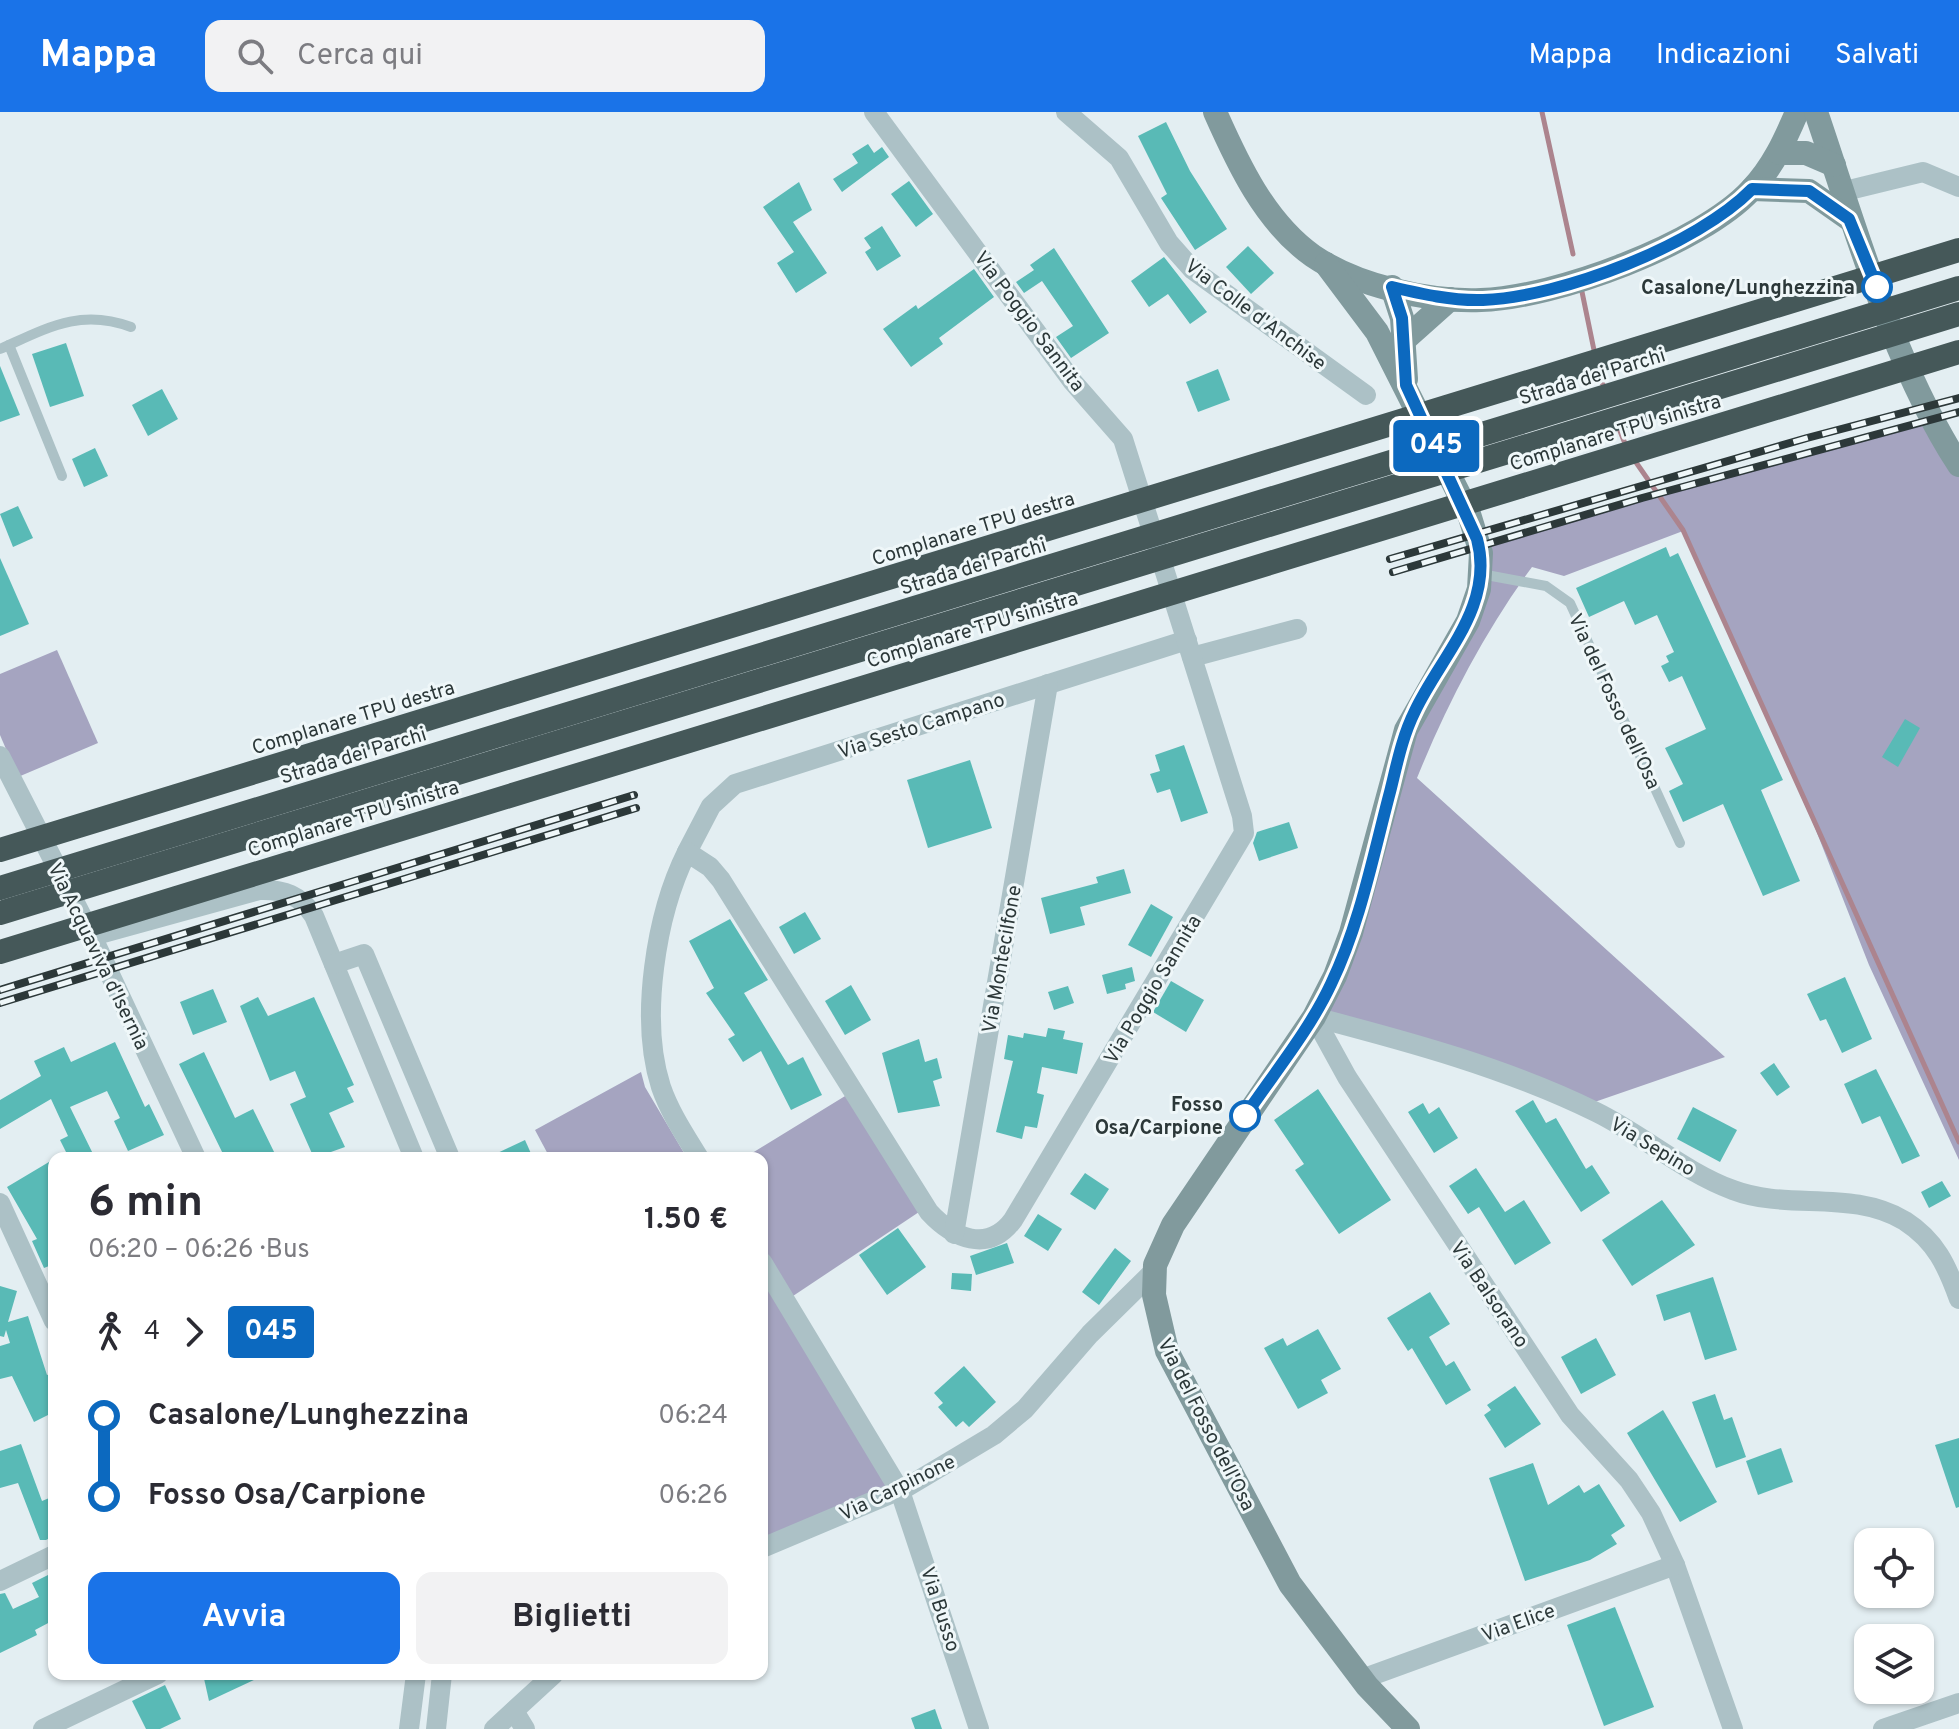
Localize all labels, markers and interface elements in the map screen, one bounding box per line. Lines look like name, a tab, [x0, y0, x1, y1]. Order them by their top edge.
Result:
search box	[205, 20, 765, 92]
text: Mappa	[40, 32, 157, 81]
icon: search	[233, 34, 277, 78]
text: Cerca qui	[297, 38, 423, 75]
text: Mappa	[1529, 38, 1612, 74]
text: Indicazioni	[1656, 38, 1791, 74]
text: Salvati	[1835, 38, 1919, 74]
street label: Via Poggio Sannita	[967, 247, 1090, 398]
street label: Via Colle d'Anchise	[1179, 254, 1331, 377]
marker: Casalone/Lunghezzina	[1862, 272, 1892, 302]
place label: Casalone/Lunghezzina	[1641, 276, 1855, 302]
street label: Strada dei Parchi	[1516, 343, 1669, 413]
street label: Complanare TPU sinistra	[1507, 389, 1725, 478]
line badge: 045	[1390, 420, 1482, 472]
text: 045	[1409, 428, 1463, 464]
street label: Complanare TPU destra	[869, 487, 1078, 573]
street label: Strada dei Parchi	[897, 533, 1050, 603]
street label: Complanare TPU sinistra	[864, 586, 1082, 675]
street label: Via del Fosso dell'Osa	[1561, 610, 1665, 794]
street label: Complanare TPU destra	[249, 676, 458, 762]
street label: Via Sesto Campano	[835, 688, 1008, 766]
street label: Strada dei Parchi	[277, 722, 430, 792]
street label: Complanare TPU sinistra	[245, 775, 463, 864]
street label: Via Acquaviva d'Isernia	[41, 859, 154, 1055]
street label: Via Montecilfone	[977, 883, 1029, 1035]
street label: Via Poggio Sannita	[1099, 911, 1208, 1069]
place label: Fosso Osa/Carpione	[1095, 1093, 1223, 1142]
marker: Fosso Osa/Carpione	[1230, 1101, 1260, 1131]
street label: Via Sepino	[1605, 1112, 1699, 1183]
text: 6 min	[88, 1176, 203, 1232]
text: 1.50 €	[644, 1202, 728, 1239]
text: 06:20 – 06:26 · Bus	[88, 1234, 310, 1267]
street label: Via Balsorano	[1443, 1237, 1534, 1354]
icon: walk	[88, 1310, 132, 1354]
icon: forward	[172, 1310, 216, 1354]
text: 045	[244, 1314, 298, 1350]
text: 4	[144, 1316, 160, 1349]
street label: Via del Fosso dell'Osa	[1150, 1334, 1260, 1516]
text: Casalone/Lunghezzina	[148, 1398, 469, 1435]
text: 06:24	[658, 1400, 728, 1433]
street label: Via Carpinone	[836, 1449, 960, 1528]
text: Fosso Osa/Carpione	[148, 1478, 426, 1515]
text: 06:26	[659, 1480, 728, 1513]
map controls	[1854, 1528, 1934, 1704]
button: locate	[1854, 1528, 1934, 1608]
street label: Via Busso	[913, 1564, 965, 1655]
button: Avvia	[88, 1572, 400, 1664]
button: Biglietti	[416, 1572, 728, 1664]
street label: Via Elice	[1478, 1599, 1559, 1649]
button: layers	[1854, 1624, 1934, 1704]

